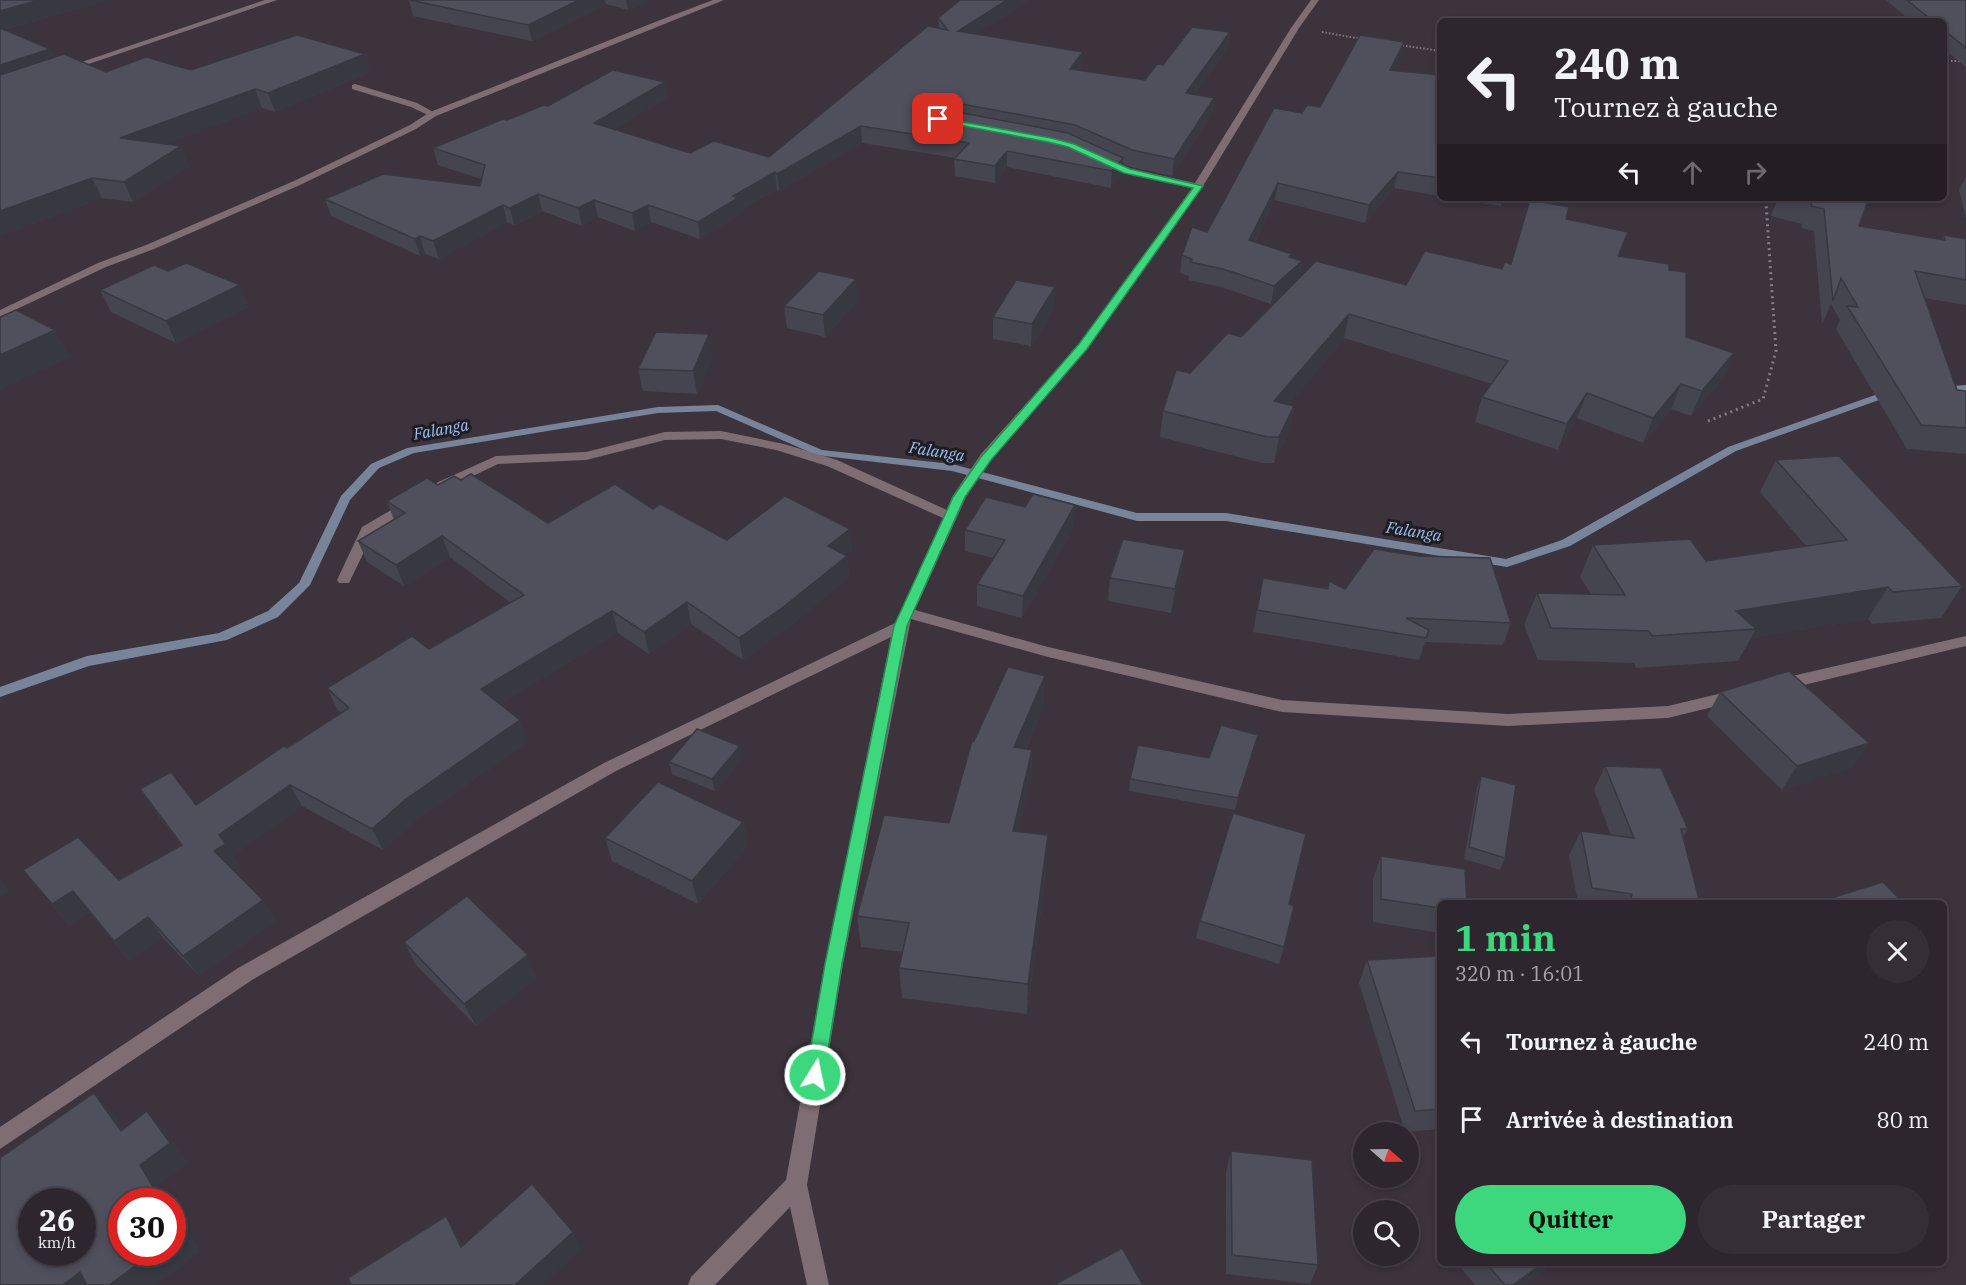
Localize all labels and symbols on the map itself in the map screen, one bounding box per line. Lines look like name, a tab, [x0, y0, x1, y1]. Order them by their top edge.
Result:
pin	[912, 93, 963, 144]
water label: Falanga	[411, 414, 470, 444]
water label: Falanga	[907, 437, 966, 465]
water label: Falanga	[1384, 517, 1443, 545]
position arrow	[783, 1043, 847, 1107]
north arrow	[1353, 1122, 1419, 1188]
speed limit sign: 30	[108, 1188, 186, 1266]

